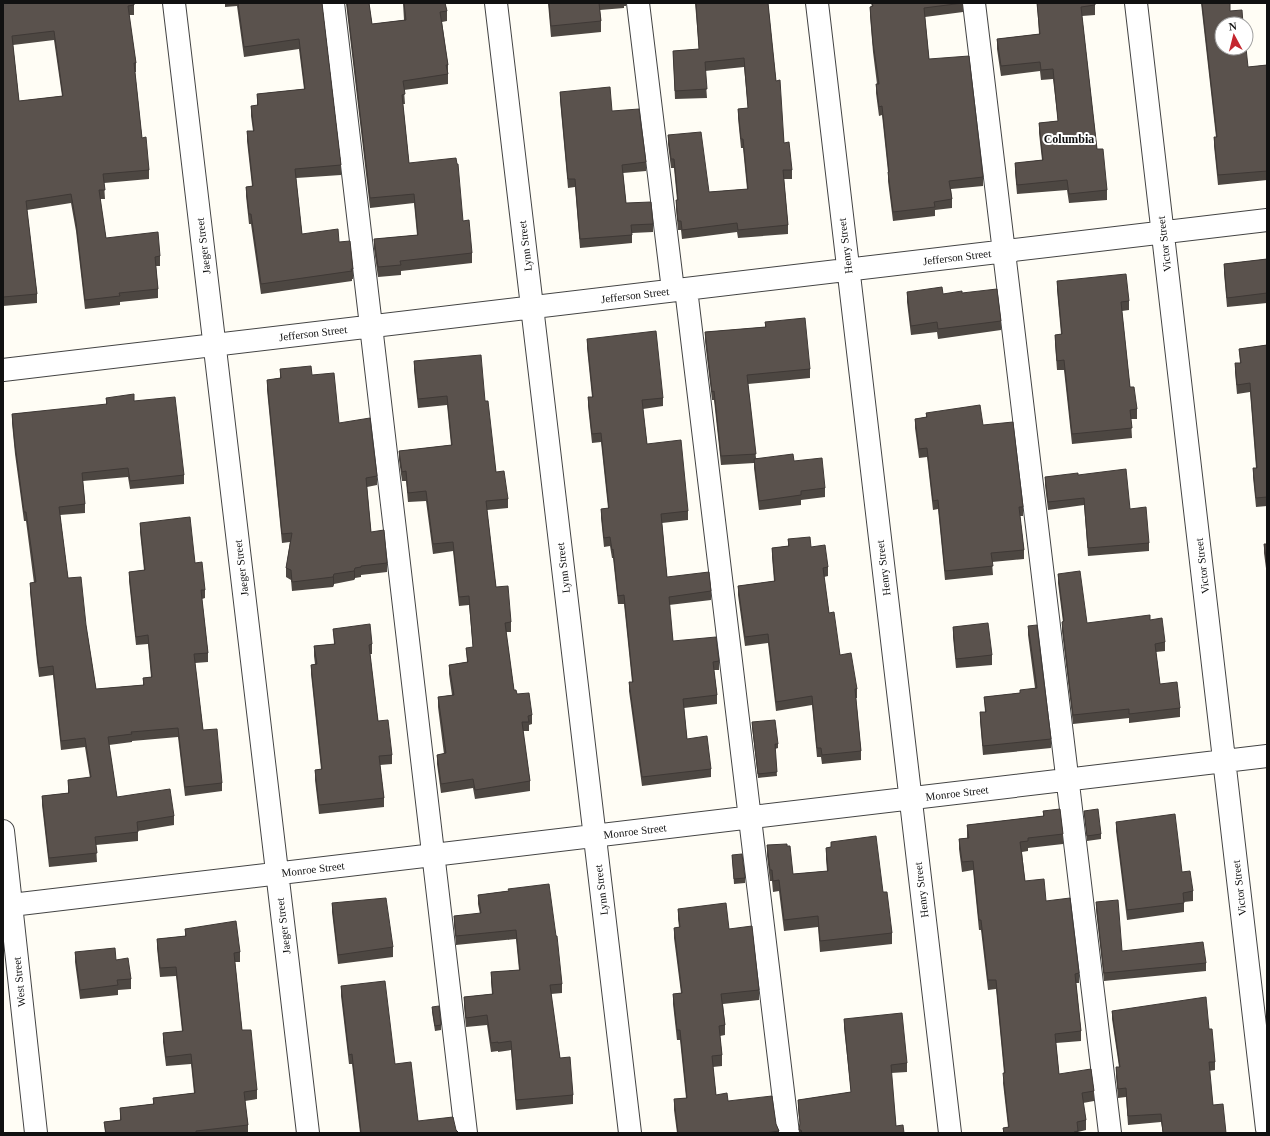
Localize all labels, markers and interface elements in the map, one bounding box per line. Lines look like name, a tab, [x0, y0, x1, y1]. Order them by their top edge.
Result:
north arrow	[1214, 16, 1254, 56]
text: N	[1228, 20, 1238, 33]
district label: Columbia	[1044, 132, 1094, 146]
street label: Victor Street	[1155, 216, 1173, 272]
street label: Jaeger Street	[194, 217, 212, 275]
street label: Henry Street	[836, 218, 854, 274]
street label: Lynn Street	[516, 220, 534, 272]
street label: Jefferson Street	[922, 247, 992, 267]
street label: Jefferson Street	[600, 285, 670, 305]
street label: Jefferson Street	[278, 323, 348, 343]
street label: Victor Street	[1193, 538, 1211, 594]
street label: Jaeger Street	[232, 539, 250, 597]
street label: Henry Street	[874, 540, 892, 596]
street label: Lynn Street	[554, 542, 572, 594]
street label: Monroe Street	[925, 783, 989, 803]
street label: Monroe Street	[603, 821, 667, 841]
street label: Monroe Street	[281, 859, 345, 879]
street label: Victor Street	[1230, 860, 1248, 916]
street label: Henry Street	[912, 862, 930, 918]
street label: Lynn Street	[592, 864, 610, 916]
street label: Jaeger Street	[274, 897, 292, 955]
street label: West Street	[10, 956, 28, 1008]

